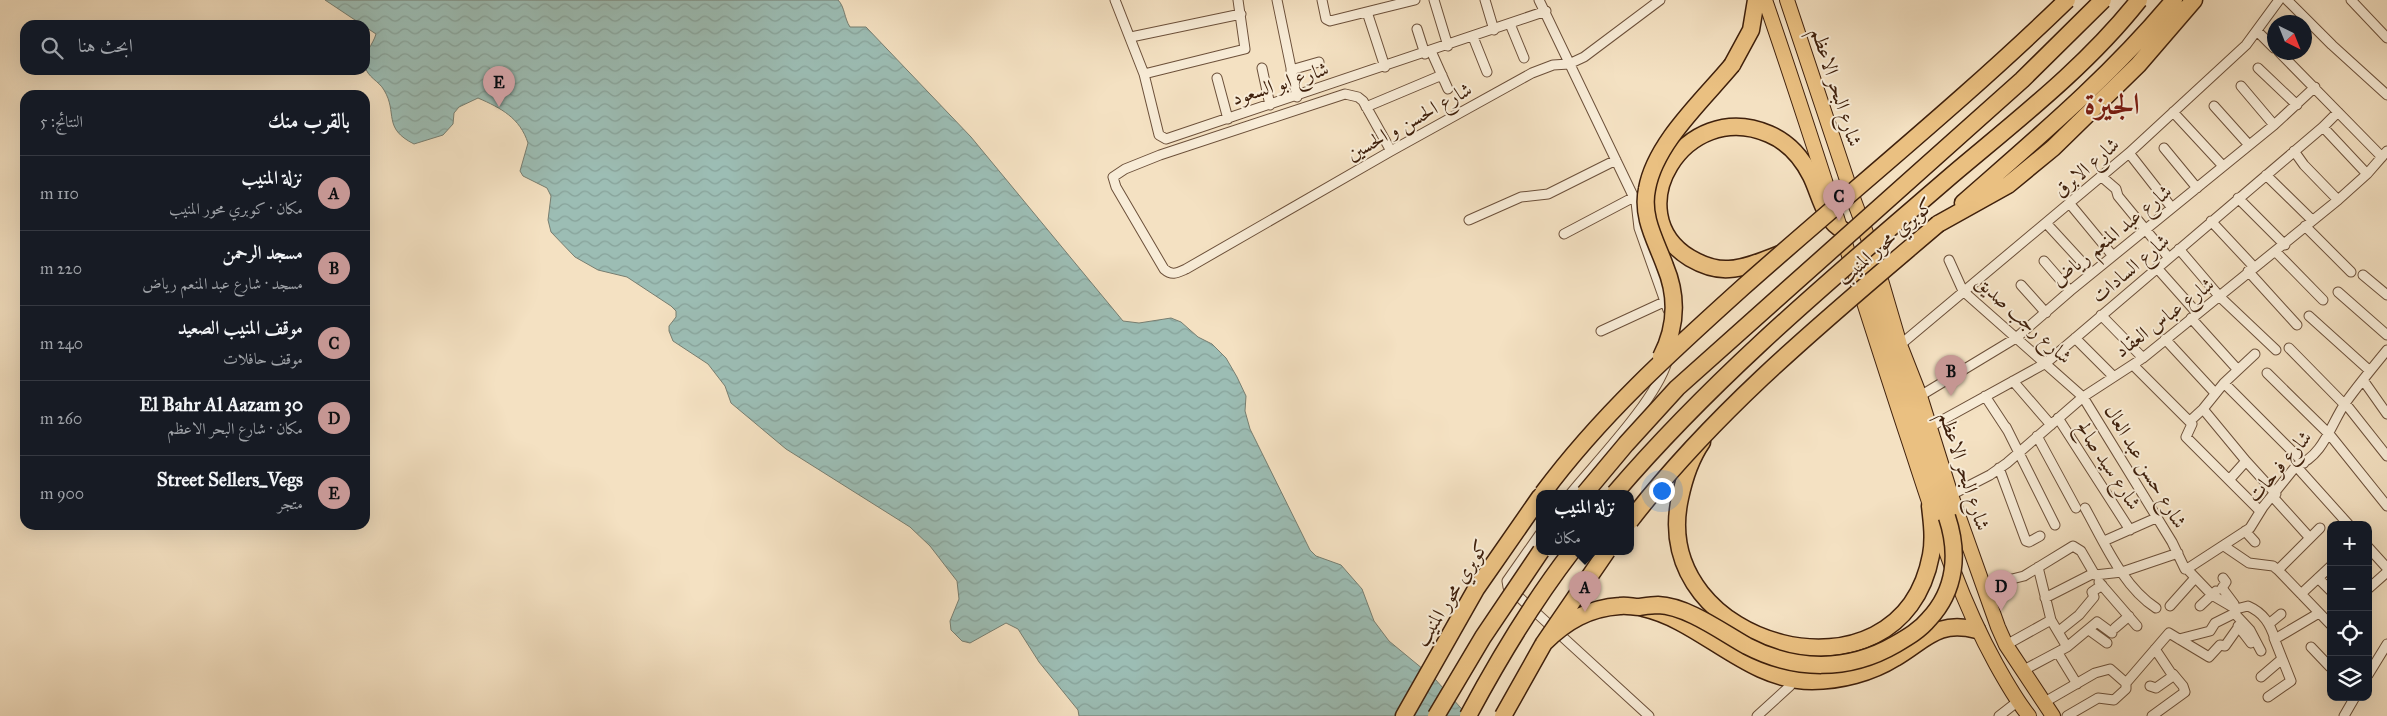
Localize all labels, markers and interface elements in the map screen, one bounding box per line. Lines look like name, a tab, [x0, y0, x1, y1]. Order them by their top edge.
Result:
north arrow	[2267, 15, 2312, 60]
search box	[20, 20, 370, 75]
street label: شارع البحر الاعظم	[1800, 25, 1867, 152]
icon: search	[38, 34, 66, 62]
text: ابحث هنا	[78, 34, 133, 57]
street label: شارع ابو السعود	[1228, 56, 1333, 116]
pin: E	[483, 66, 515, 107]
street label: شارع الحسن و الحسين	[1342, 77, 1479, 171]
district label: الجيزة	[2084, 86, 2140, 122]
text: بالقرب منك	[268, 108, 350, 134]
text: النتائج: 5	[40, 112, 83, 131]
street label: شارع الابرق	[2048, 132, 2128, 207]
text: نزلة المنيب	[241, 166, 303, 189]
street label: شارع عبد المنعم رياض	[2046, 179, 2181, 297]
pin: C	[1823, 180, 1855, 221]
text: 110 m	[40, 184, 79, 203]
text: A	[329, 184, 339, 203]
street label: كوبري محور المنيب	[1831, 192, 1941, 293]
text: مكان · كوبري محور المنيب	[169, 199, 303, 218]
street label: شارع السادات	[2086, 228, 2178, 312]
text: مسجد الرحمن	[222, 241, 303, 264]
text: 220 m	[40, 259, 82, 278]
text: B	[329, 259, 339, 278]
street label: شارع رجب صديق	[1967, 269, 2077, 373]
street label: شارع عباس العقاد	[2109, 272, 2222, 367]
text: مسجد · شارع عبد المنعم رياض	[142, 274, 303, 293]
text: موقف المنيب الصعيد	[178, 316, 303, 339]
text: 240 m	[40, 334, 83, 353]
text: C	[329, 334, 339, 353]
text: موقف حافلات	[223, 349, 303, 368]
pin: B	[1935, 355, 1967, 396]
text: 30 El Bahr Al Aazam	[139, 393, 303, 416]
street label: شارع حسن عبد العال	[2095, 400, 2192, 535]
text: 260 m	[40, 409, 82, 428]
text: D	[328, 409, 340, 428]
street label: شارع البحر الاعظم	[1928, 409, 1995, 536]
street label: شارع سيد صالح	[2066, 416, 2147, 517]
text: مكان · شارع البحر الاعظم	[167, 419, 303, 438]
street label: شارع فرحات	[2241, 425, 2321, 511]
text: Street Sellers_Vegs	[157, 468, 303, 491]
your location	[1649, 478, 1675, 504]
text: 900 m	[40, 484, 84, 503]
text: E	[328, 484, 340, 503]
popup	[1536, 490, 1634, 555]
text: متجر	[278, 494, 303, 513]
text: نزلة المنيب	[1554, 495, 1616, 518]
map controls	[2327, 521, 2372, 701]
button: +	[2327, 521, 2372, 566]
text: مكان	[1554, 528, 1581, 547]
street label: كوبري محور المنيب	[1409, 535, 1497, 653]
button: −	[2327, 566, 2372, 611]
pin: D	[1985, 570, 2017, 611]
pin: A	[1569, 571, 1601, 612]
button: locate	[2327, 611, 2372, 656]
button: layers	[2327, 656, 2372, 701]

